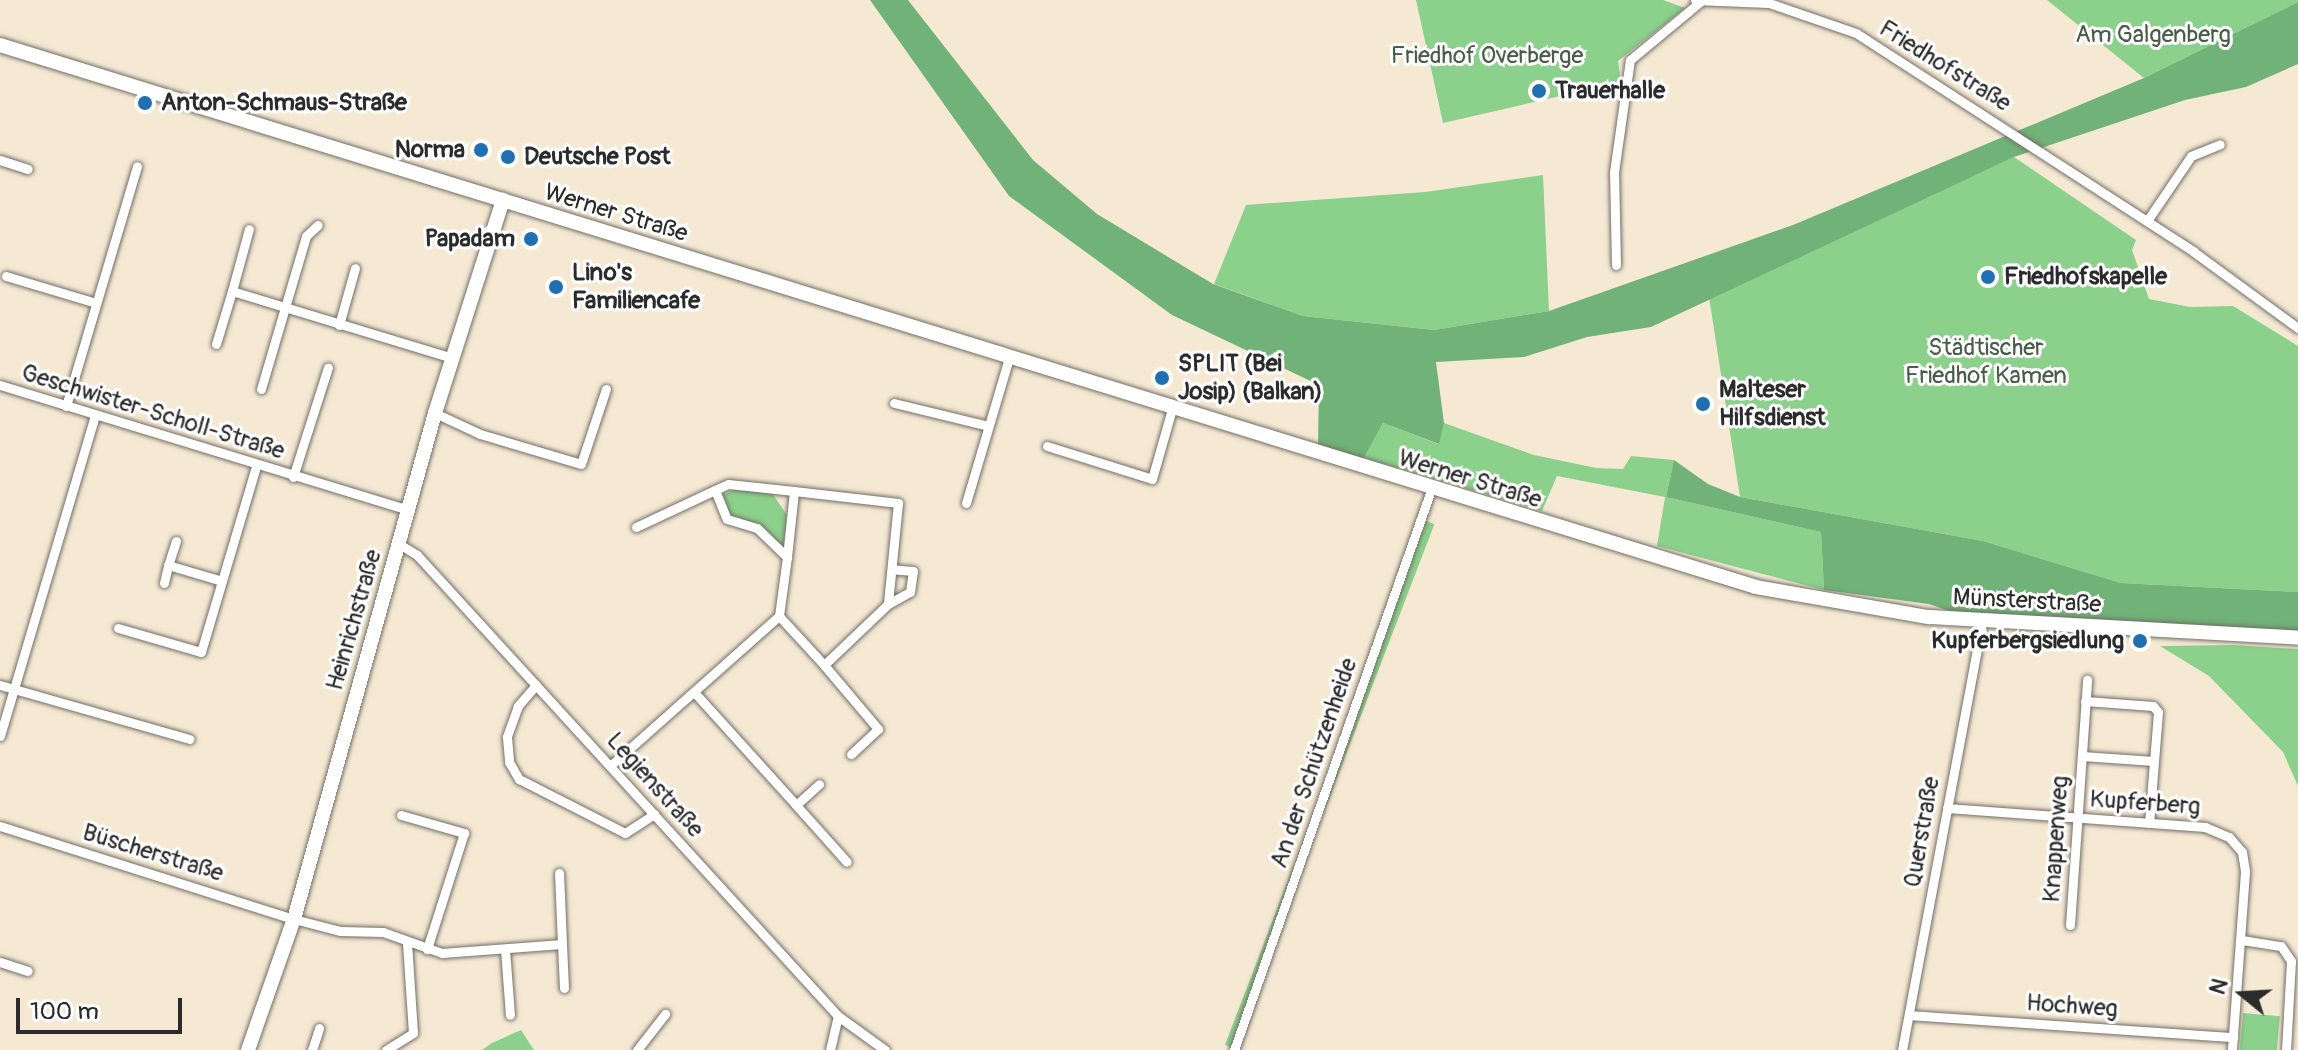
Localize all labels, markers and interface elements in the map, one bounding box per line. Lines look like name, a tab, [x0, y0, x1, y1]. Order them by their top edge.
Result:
street label: Friedhofstraße	[1874, 14, 2016, 118]
park label: Am Galgenberg	[2075, 21, 2231, 49]
park label: Friedhof Overberge	[1391, 42, 1583, 70]
place label: Trauerhalle	[1555, 77, 1665, 105]
marker: Trauerhalle	[1530, 82, 1548, 100]
place label: Anton-Schmaus-Straße	[161, 89, 407, 117]
marker: Anton-Schmaus-Straße	[136, 94, 154, 112]
place label: Norma	[395, 136, 465, 164]
marker: Norma	[472, 141, 490, 159]
place label: Deutsche Post	[524, 143, 670, 171]
marker: Deutsche Post	[499, 148, 517, 166]
street label: Werner Straße	[541, 178, 691, 248]
place label: Papadam	[425, 225, 515, 253]
marker: Papadam	[522, 230, 540, 248]
place label: Lino's Familiencafe	[572, 259, 700, 315]
place label: Friedhofskapelle	[2004, 263, 2167, 291]
marker: Friedhofskapelle	[1979, 268, 1997, 286]
marker: Lino's Familiencafe	[547, 278, 565, 296]
park label: Städtischer Friedhof Kamen	[1905, 334, 2067, 390]
place label: SPLIT (Bei Josip) (Balkan)	[1178, 350, 1323, 406]
street label: Geschwister-Scholl-Straße	[18, 358, 288, 466]
marker: SPLIT (Bei Josip) (Balkan)	[1153, 369, 1171, 387]
place label: Malteser Hilfsdienst	[1719, 376, 1826, 432]
marker: Malteser Hilfsdienst	[1694, 395, 1712, 413]
street label: Werner Straße	[1395, 444, 1545, 514]
street label: Heinrichstraße	[320, 546, 388, 694]
street label: Münsterstraße	[1952, 583, 2102, 619]
place label: Kupferbergsiedlung	[1931, 627, 2124, 655]
marker: Kupferbergsiedlung	[2131, 632, 2149, 650]
street label: An der Schützenheide	[1265, 654, 1363, 872]
street label: Legienstraße	[600, 727, 710, 843]
street label: Querstraße	[1898, 774, 1946, 890]
street label: Knappenweg	[2037, 775, 2075, 903]
street label: Kupferberg	[2089, 785, 2201, 821]
street label: Büscherstraße	[79, 818, 227, 888]
north arrow	[2202, 954, 2282, 1034]
text: N	[2204, 975, 2235, 998]
scale bar	[20, 982, 186, 1032]
street label: Hochweg	[2025, 988, 2119, 1024]
text: 100 m	[30, 997, 99, 1026]

